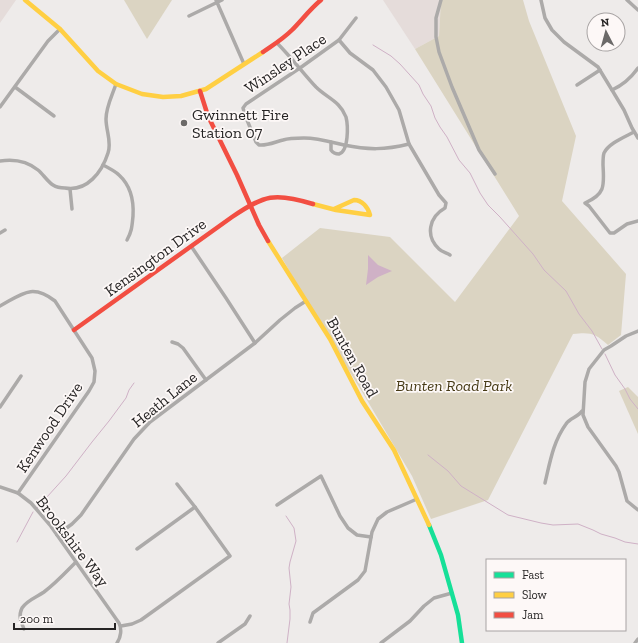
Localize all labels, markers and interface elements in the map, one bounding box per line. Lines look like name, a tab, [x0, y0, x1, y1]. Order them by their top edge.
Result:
north arrow	[586, 12, 626, 52]
text: N	[600, 16, 610, 29]
street label: Winsley Place	[241, 29, 330, 98]
place label: Gwinnett Fire Station 07	[192, 105, 289, 142]
marker: Gwinnett Fire Station 07	[179, 118, 189, 128]
street label: Kensington Drive	[101, 214, 210, 301]
street label: Bunten Road	[323, 314, 382, 401]
street label: Heath Lane	[128, 367, 201, 431]
park label: Bunten Road Park	[396, 376, 512, 395]
street label: Kenwood Drive	[12, 378, 87, 476]
street label: Brookshire Way	[32, 492, 113, 591]
legend	[486, 559, 626, 631]
text: Fast	[522, 568, 545, 582]
text: Slow	[522, 588, 548, 602]
scale bar	[14, 605, 115, 631]
text: Jam	[522, 608, 544, 622]
text: 200 m	[20, 612, 54, 626]

